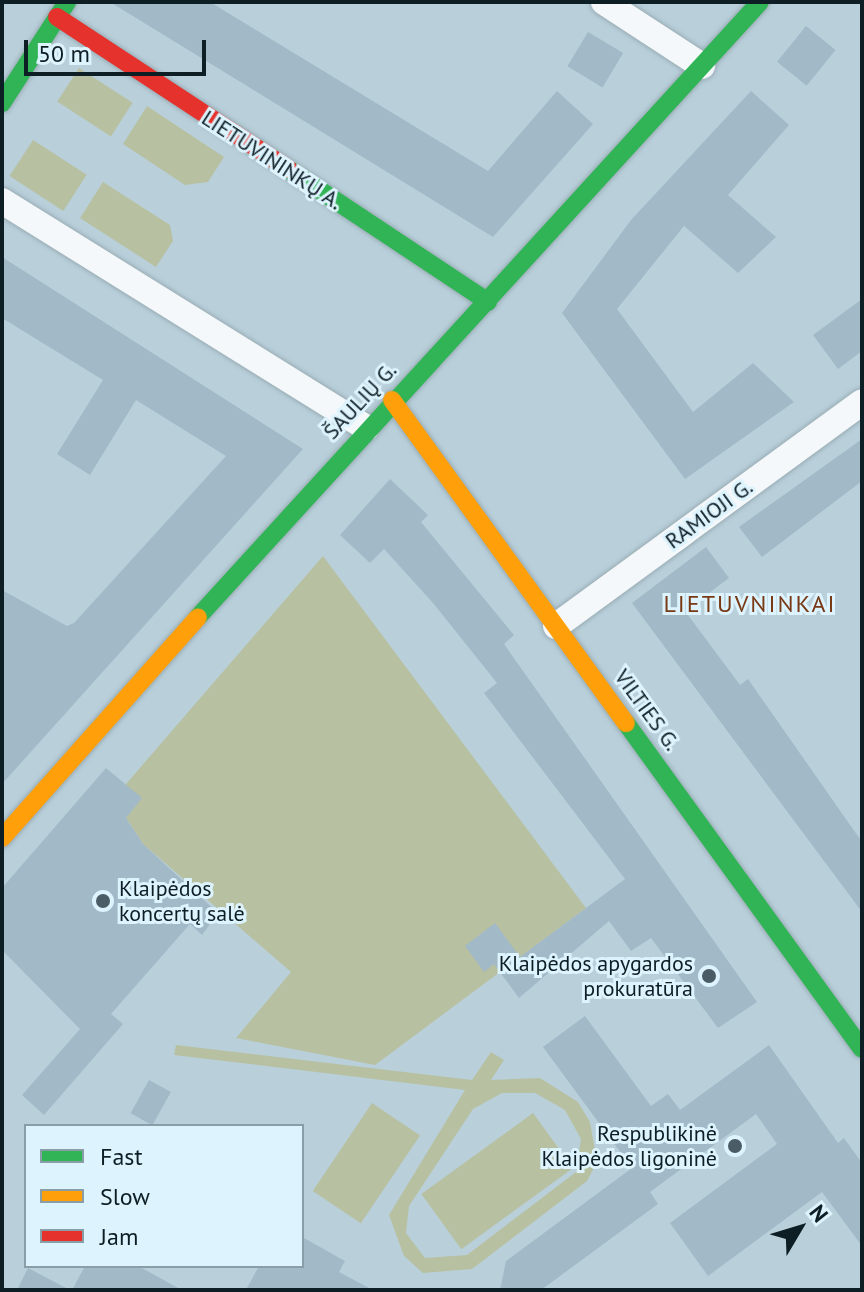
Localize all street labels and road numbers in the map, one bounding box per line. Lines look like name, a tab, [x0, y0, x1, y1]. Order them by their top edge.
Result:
street label: LIETUVININKŲ A.	[197, 105, 347, 215]
street label: ŠAULIŲ G.	[318, 357, 402, 445]
street label: RAMIOJI G.	[660, 474, 758, 554]
street label: VILTIES G.	[609, 664, 685, 756]

